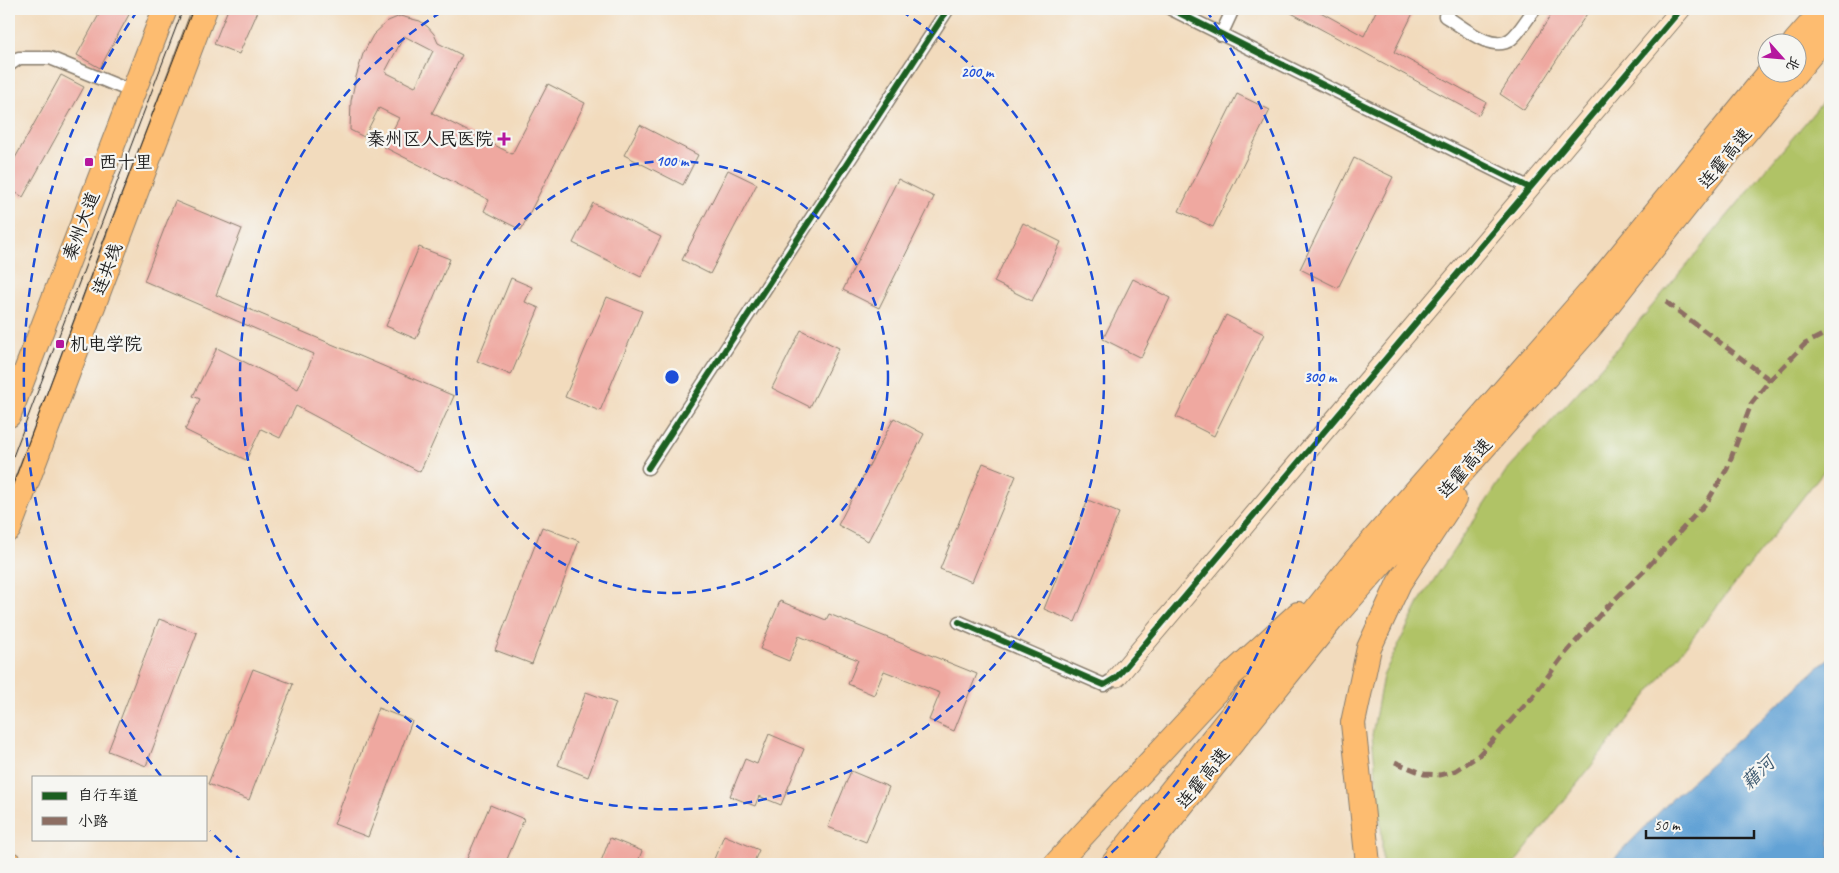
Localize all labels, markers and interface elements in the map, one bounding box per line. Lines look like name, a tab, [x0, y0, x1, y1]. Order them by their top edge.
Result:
north arrow	[1756, 32, 1806, 82]
text: 北	[1782, 54, 1804, 74]
text: 200 m	[961, 63, 995, 82]
street label: 连霍高速	[1694, 123, 1756, 193]
place label: 秦州区人民医院	[367, 128, 493, 150]
marker: 秦州区人民医院	[497, 132, 511, 146]
place label: 西十里	[99, 151, 153, 173]
text: 100 m	[656, 152, 690, 171]
marker: 西十里	[83, 156, 95, 168]
street label: 秦州大道	[58, 188, 104, 264]
street label: 连共线	[87, 240, 127, 298]
place label: 机电学院	[70, 333, 142, 355]
marker: 机电学院	[54, 338, 66, 350]
centre of rings	[663, 368, 681, 386]
text: 300 m	[1304, 368, 1338, 387]
street label: 连霍高速	[1433, 434, 1497, 502]
street label: 连霍高速	[1172, 743, 1234, 813]
water label: 藉河	[1736, 749, 1782, 795]
legend	[32, 776, 208, 840]
text: 自行车道	[78, 786, 138, 805]
scale bar	[1646, 808, 1754, 840]
text: 小路	[78, 812, 108, 831]
text: 50 m	[1654, 816, 1681, 835]

